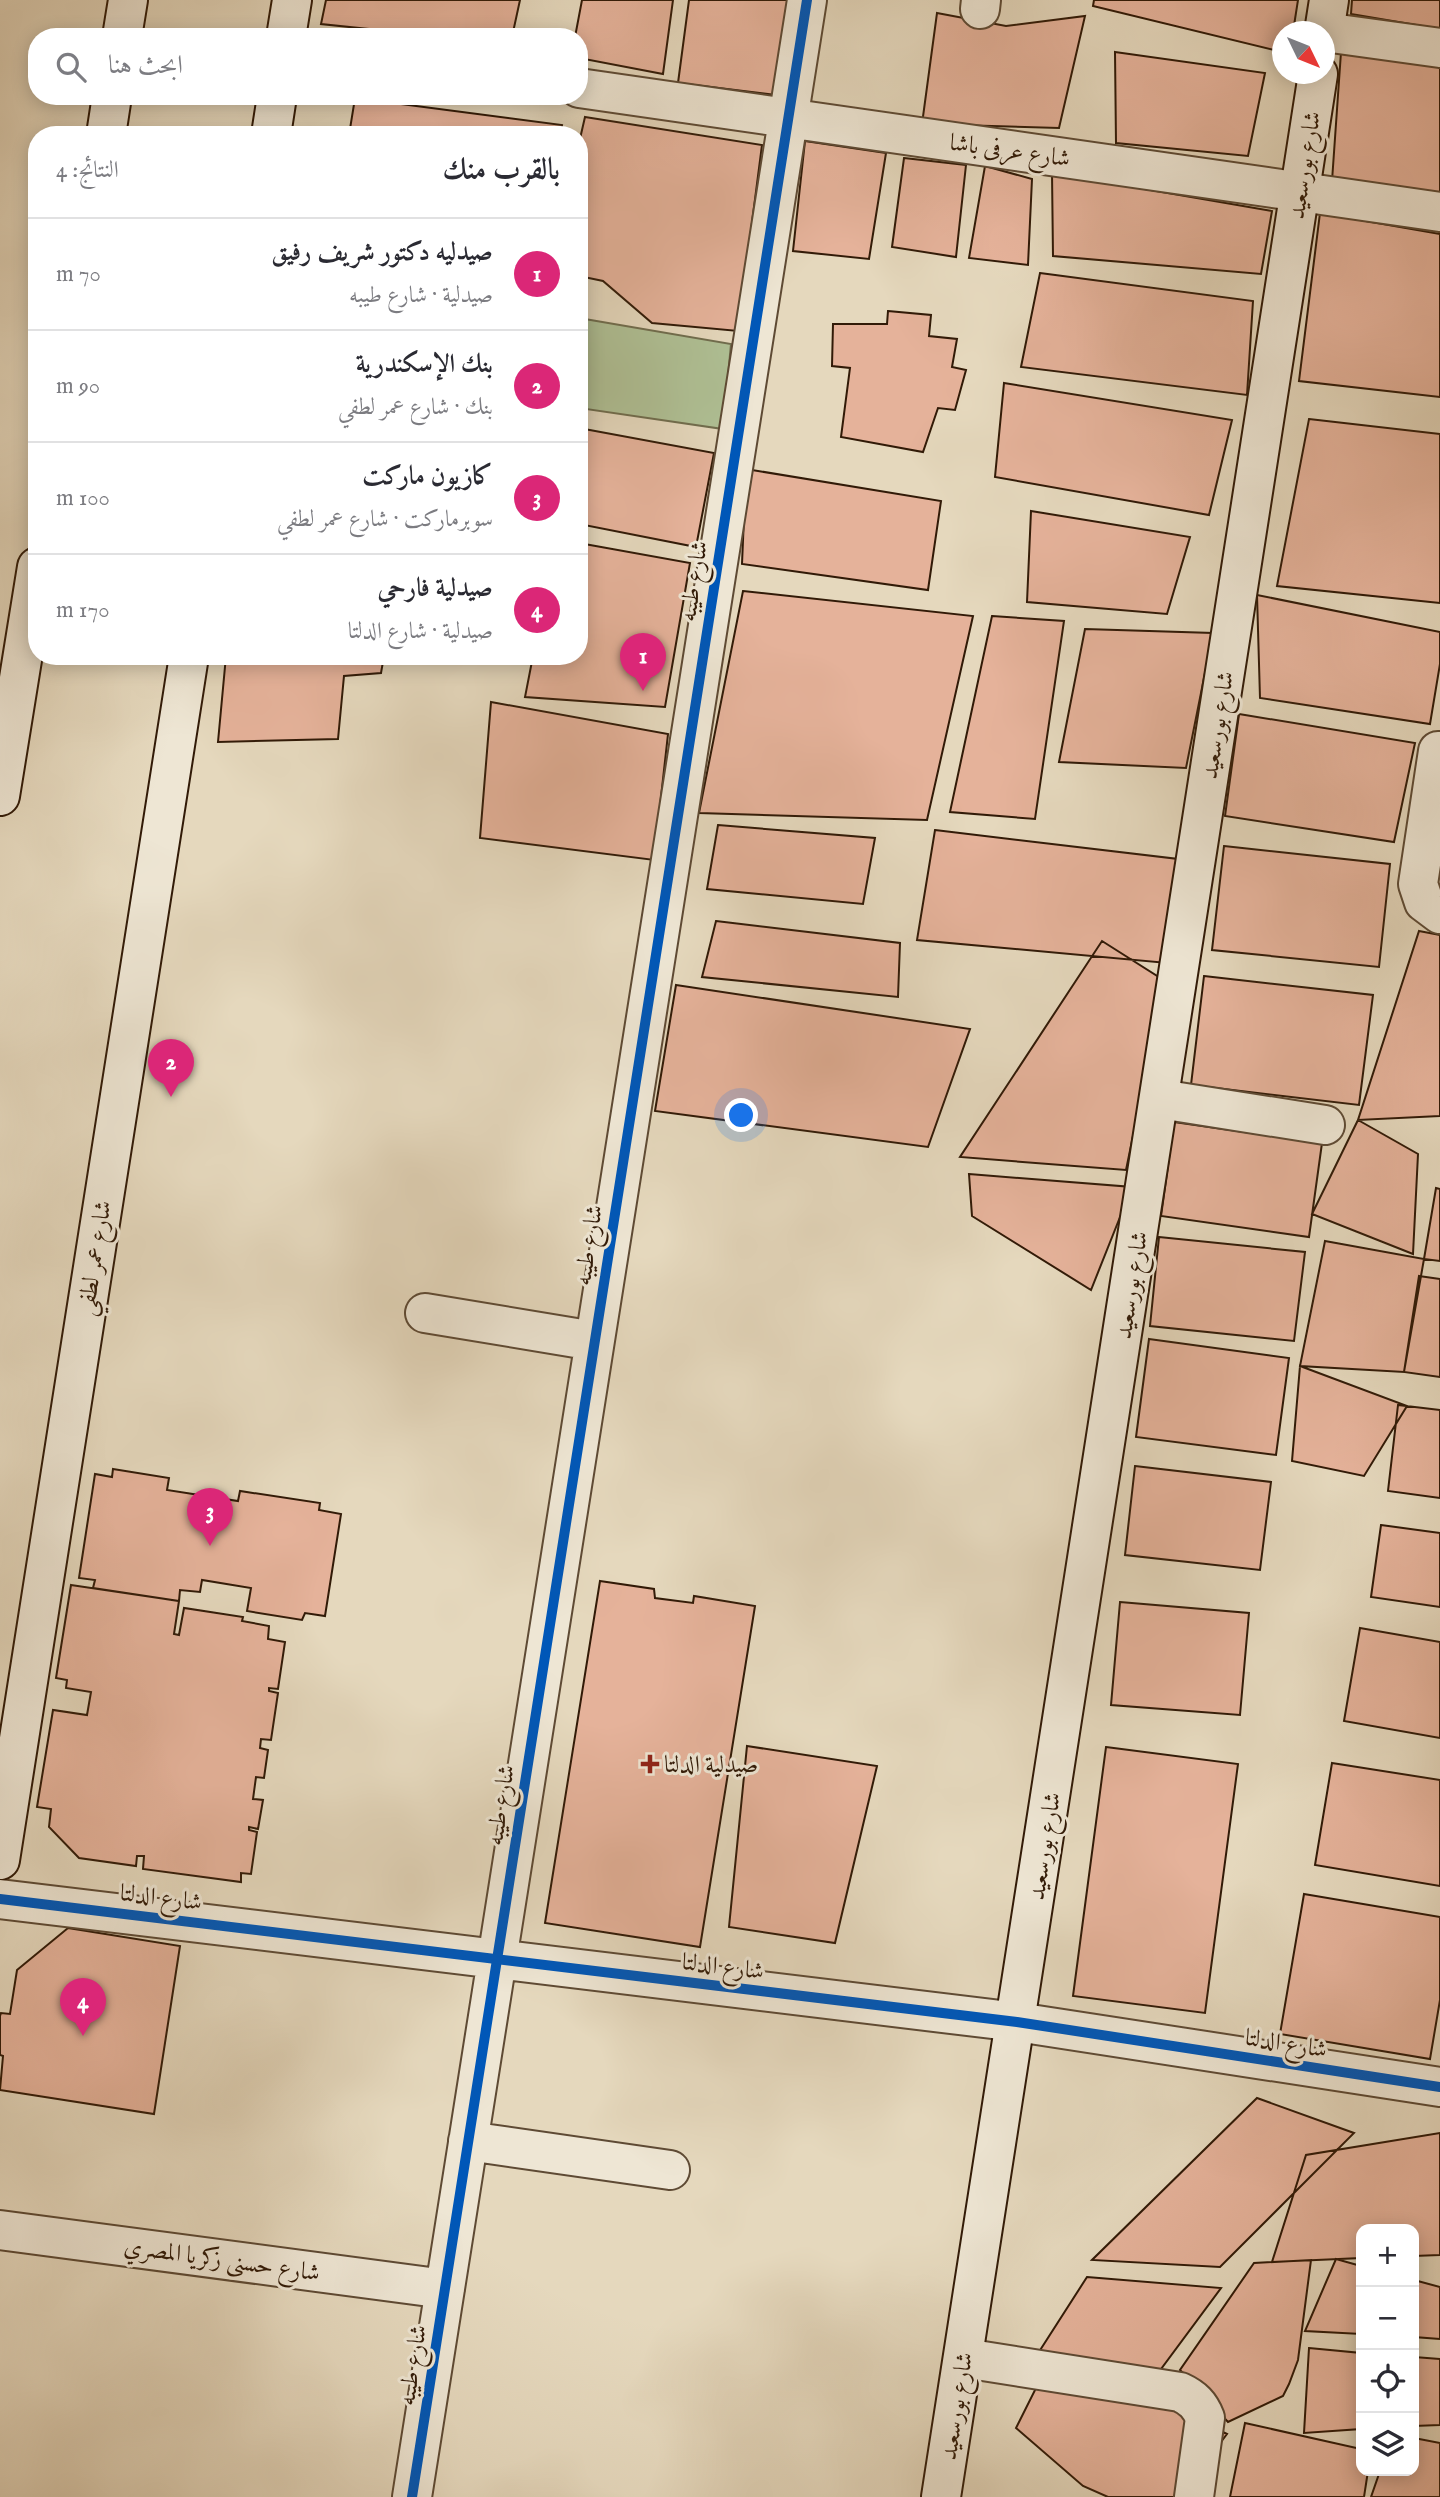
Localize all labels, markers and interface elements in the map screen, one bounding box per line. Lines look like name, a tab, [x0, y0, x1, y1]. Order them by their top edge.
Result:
north arrow	[1272, 21, 1335, 84]
search box	[28, 28, 588, 105]
icon: search	[52, 48, 90, 86]
text: ابحث هنا	[108, 49, 183, 82]
street label: شارع بورسعيد	[1282, 109, 1332, 222]
street label: شارع عرفى باشا	[947, 128, 1072, 178]
text: بالقرب منك	[443, 152, 560, 190]
text: النتائج: 4	[56, 156, 119, 185]
text: صيدليه دكتور شريف رفيق	[271, 236, 493, 269]
text: 70 m	[56, 260, 101, 289]
text: 1	[533, 260, 541, 289]
text: صيدلية · شارع طيبه	[349, 281, 493, 310]
text: بنك الإسكندرية	[356, 348, 493, 381]
text: 90 m	[56, 372, 100, 401]
text: 2	[532, 372, 542, 401]
text: بنك · شارع عمر لطفي	[338, 393, 493, 422]
text: كازيون ماركت	[362, 460, 493, 493]
text: 100 m	[56, 484, 110, 513]
text: 3	[533, 484, 541, 513]
text: سوبرماركت · شارع عمر لطفي	[277, 505, 493, 534]
street label: شارع طيبه	[673, 539, 719, 624]
text: صيدلية فارحي	[377, 572, 493, 605]
text: 170 m	[56, 596, 109, 625]
text: 4	[531, 596, 543, 625]
text: صيدلية · شارع الدلتا	[348, 617, 493, 646]
pin: 1	[620, 633, 666, 691]
street label: شارع بورسعيد	[1195, 669, 1245, 782]
pin: 2	[148, 1039, 194, 1097]
your location	[724, 1098, 758, 1132]
street label: شارع عمر لطفي	[71, 1198, 126, 1319]
street label: شارع طيبه	[568, 1203, 614, 1288]
street label: شارع بورسعيد	[1109, 1229, 1159, 1342]
pin: 3	[187, 1488, 233, 1546]
place label: صيدلية الدلتا	[664, 1750, 758, 1781]
marker: صيدلية الدلتا	[642, 1756, 658, 1772]
street label: شارع طيبه	[480, 1763, 526, 1848]
street label: شارع بورسعيد	[1022, 1790, 1072, 1903]
street label: شارع الدلتا	[117, 1878, 204, 1922]
street label: شارع الدلتا	[679, 1947, 766, 1991]
pin: 4	[60, 1978, 106, 2036]
street label: شارع الدلتا	[1242, 2023, 1329, 2069]
map controls	[1356, 2224, 1419, 2476]
button: +	[1356, 2224, 1419, 2287]
street label: شارع حسنى زكريا المصري	[121, 2231, 322, 2293]
button: −	[1356, 2287, 1419, 2350]
street label: شارع طيبه	[392, 2323, 438, 2408]
street label: شارع بورسعيد	[934, 2350, 984, 2463]
button: locate	[1356, 2350, 1419, 2413]
button: layers	[1356, 2413, 1419, 2476]

